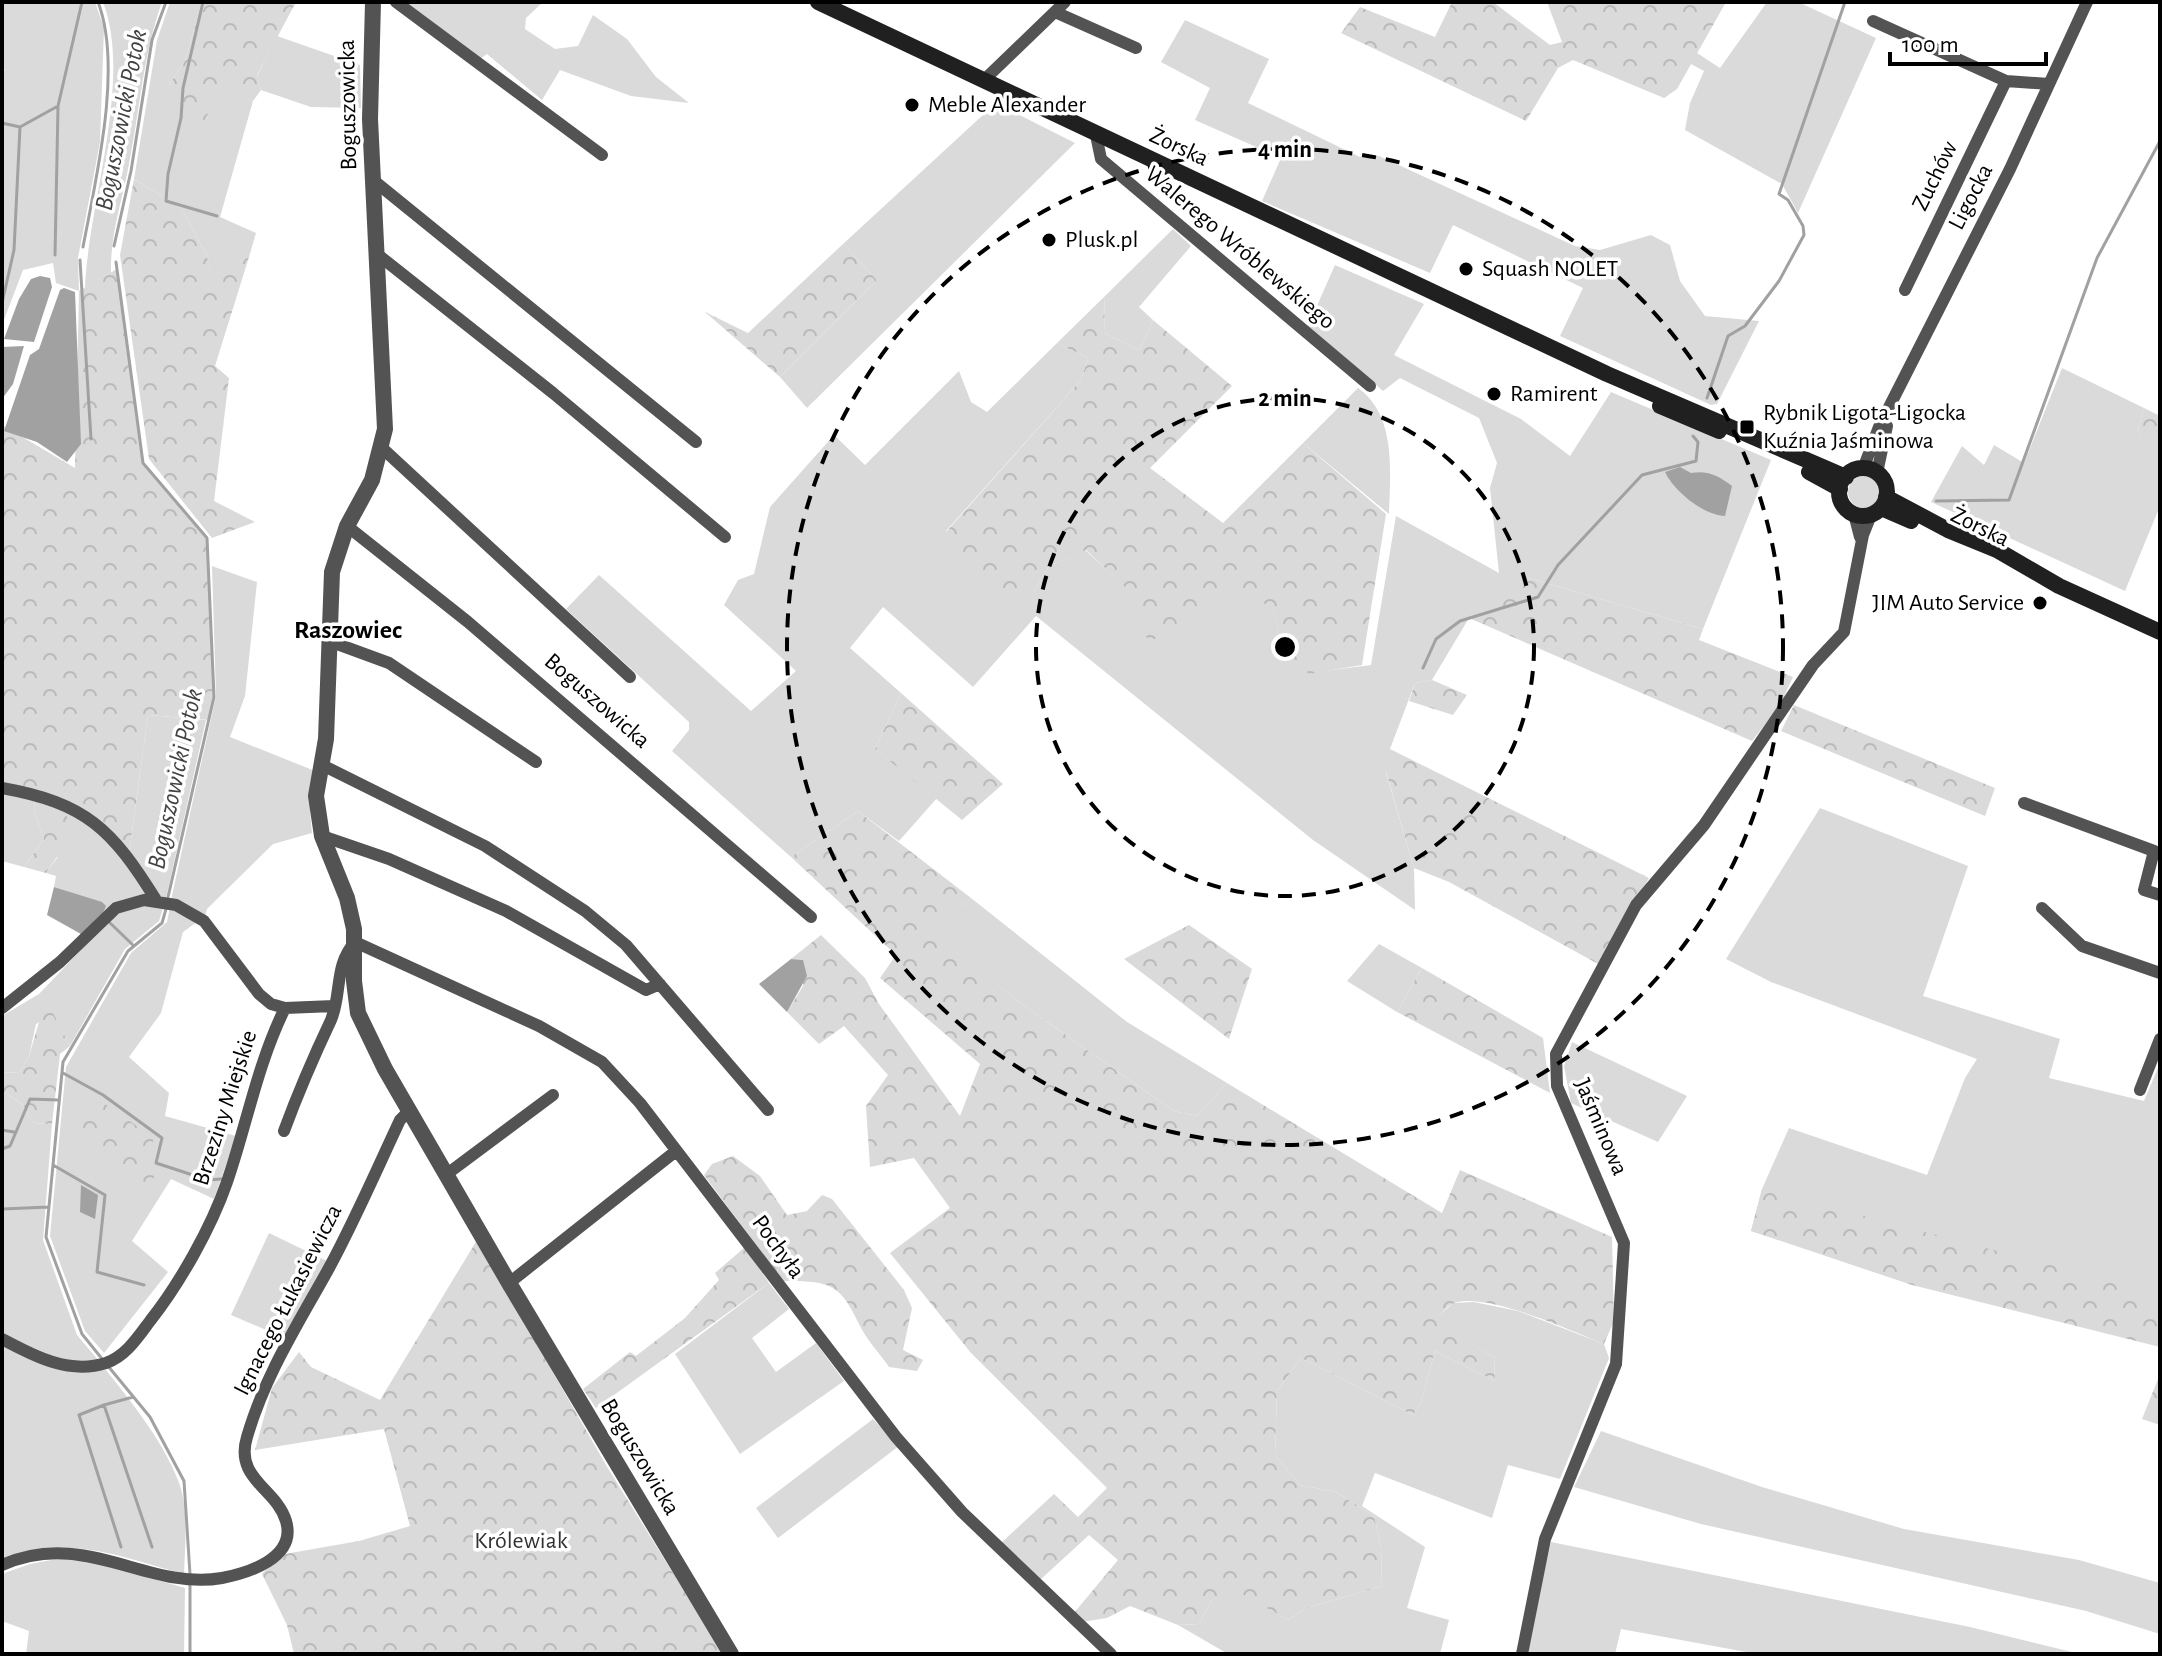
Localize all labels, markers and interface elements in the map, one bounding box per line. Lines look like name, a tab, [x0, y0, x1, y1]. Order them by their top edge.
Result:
scale bar	[1890, 16, 2046, 66]
water label: Boguszowicki Potok	[91, 27, 151, 213]
text: 100 m	[1902, 33, 1959, 57]
street label: Boguszowicka	[335, 39, 361, 171]
place label: Meble Alexander	[928, 93, 1086, 117]
marker: Meble Alexander	[903, 96, 921, 114]
street label: Żorska	[1146, 122, 1212, 171]
text: 4 min	[1258, 138, 1312, 162]
street label: Zuchów	[1908, 138, 1962, 214]
street label: Ligocka	[1944, 160, 1998, 234]
street label: Walerego Wróblewskiego	[1141, 162, 1339, 334]
place label: Plusk.pl	[1065, 228, 1138, 252]
marker: Plusk.pl	[1040, 231, 1058, 249]
place label: Squash NOLET	[1482, 257, 1619, 281]
marker: Squash NOLET	[1457, 260, 1475, 278]
place label: Ramirent	[1510, 382, 1598, 406]
marker: Ramirent	[1485, 385, 1503, 403]
text: 2 min	[1258, 387, 1312, 411]
place label: Rybnik Ligota-Ligocka Kuźnia Jaśminowa	[1763, 401, 1966, 453]
marker: Rybnik Ligota-Ligocka Kuźnia Jaśminowa	[1738, 418, 1756, 436]
street label: Żorska	[1947, 502, 2013, 551]
place label: JIM Auto Service	[1872, 591, 2024, 615]
marker: JIM Auto Service	[2031, 594, 2049, 612]
district label: Raszowiec	[294, 617, 402, 643]
centre of rings	[1271, 633, 1299, 661]
street label: Boguszowicka	[540, 649, 654, 753]
water label: Boguszowicki Potok	[143, 686, 207, 872]
street label: Brzeziny Miejskie	[189, 1027, 261, 1189]
street label: Jaśminowa	[1570, 1075, 1632, 1179]
street label: Ignacego Łukasiewicza	[230, 1201, 346, 1399]
street label: Pochyła	[747, 1211, 809, 1283]
street label: Boguszowicka	[596, 1395, 684, 1519]
park label: Królewiak	[474, 1529, 568, 1553]

